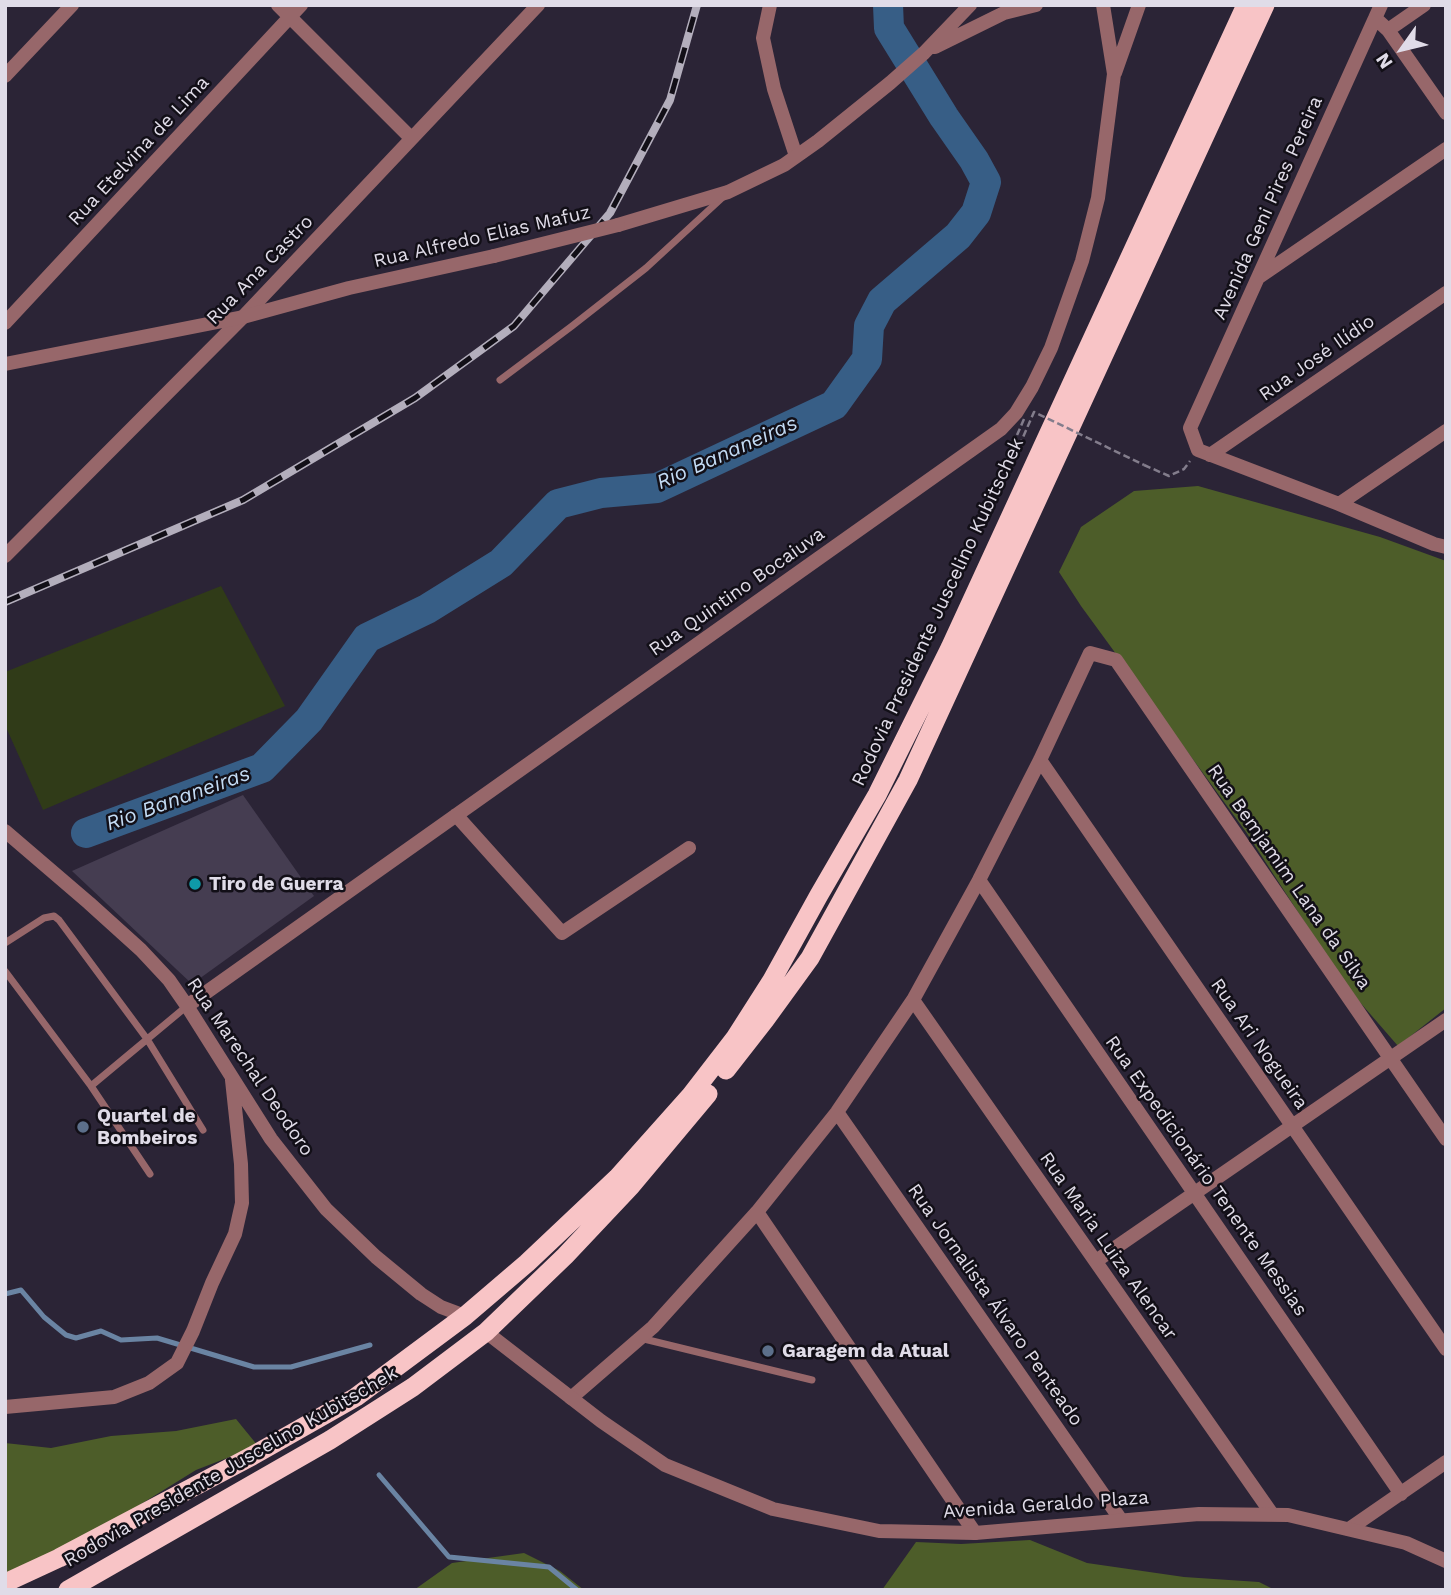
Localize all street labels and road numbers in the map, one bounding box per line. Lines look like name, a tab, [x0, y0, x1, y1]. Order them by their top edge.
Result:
street label: Rua Etelvina de Lima	[64, 72, 214, 230]
street label: Avenida Geni Pires Pereira	[1208, 93, 1328, 323]
street label: Rua Alfredo Elias Mafuz	[371, 201, 593, 273]
street label: Rua Ana Castro	[202, 210, 318, 330]
street label: Rua José Ilídio	[1255, 310, 1379, 406]
street label: Rodovia Presidente Juscelino Kubitschek	[847, 434, 1029, 790]
street label: Rua Quintino Bocaiuva	[645, 523, 829, 661]
street label: Rua Bemjamim Lana da Silva	[1202, 760, 1376, 994]
street label: Rua Marechal Deodoro	[182, 973, 318, 1161]
street label: Rua Ari Nogueira	[1205, 974, 1313, 1114]
street label: Rua Expedicionário Tenente Messias	[1100, 1032, 1312, 1320]
street label: Rua Maria Luiza Alencar	[1034, 1148, 1182, 1344]
street label: Rua Jornalista Álvaro Penteado	[902, 1180, 1088, 1430]
street label: Rodovia Presidente Juscelino Kubitschek	[60, 1362, 402, 1572]
street label: Avenida Geraldo Plaza	[942, 1486, 1150, 1524]

